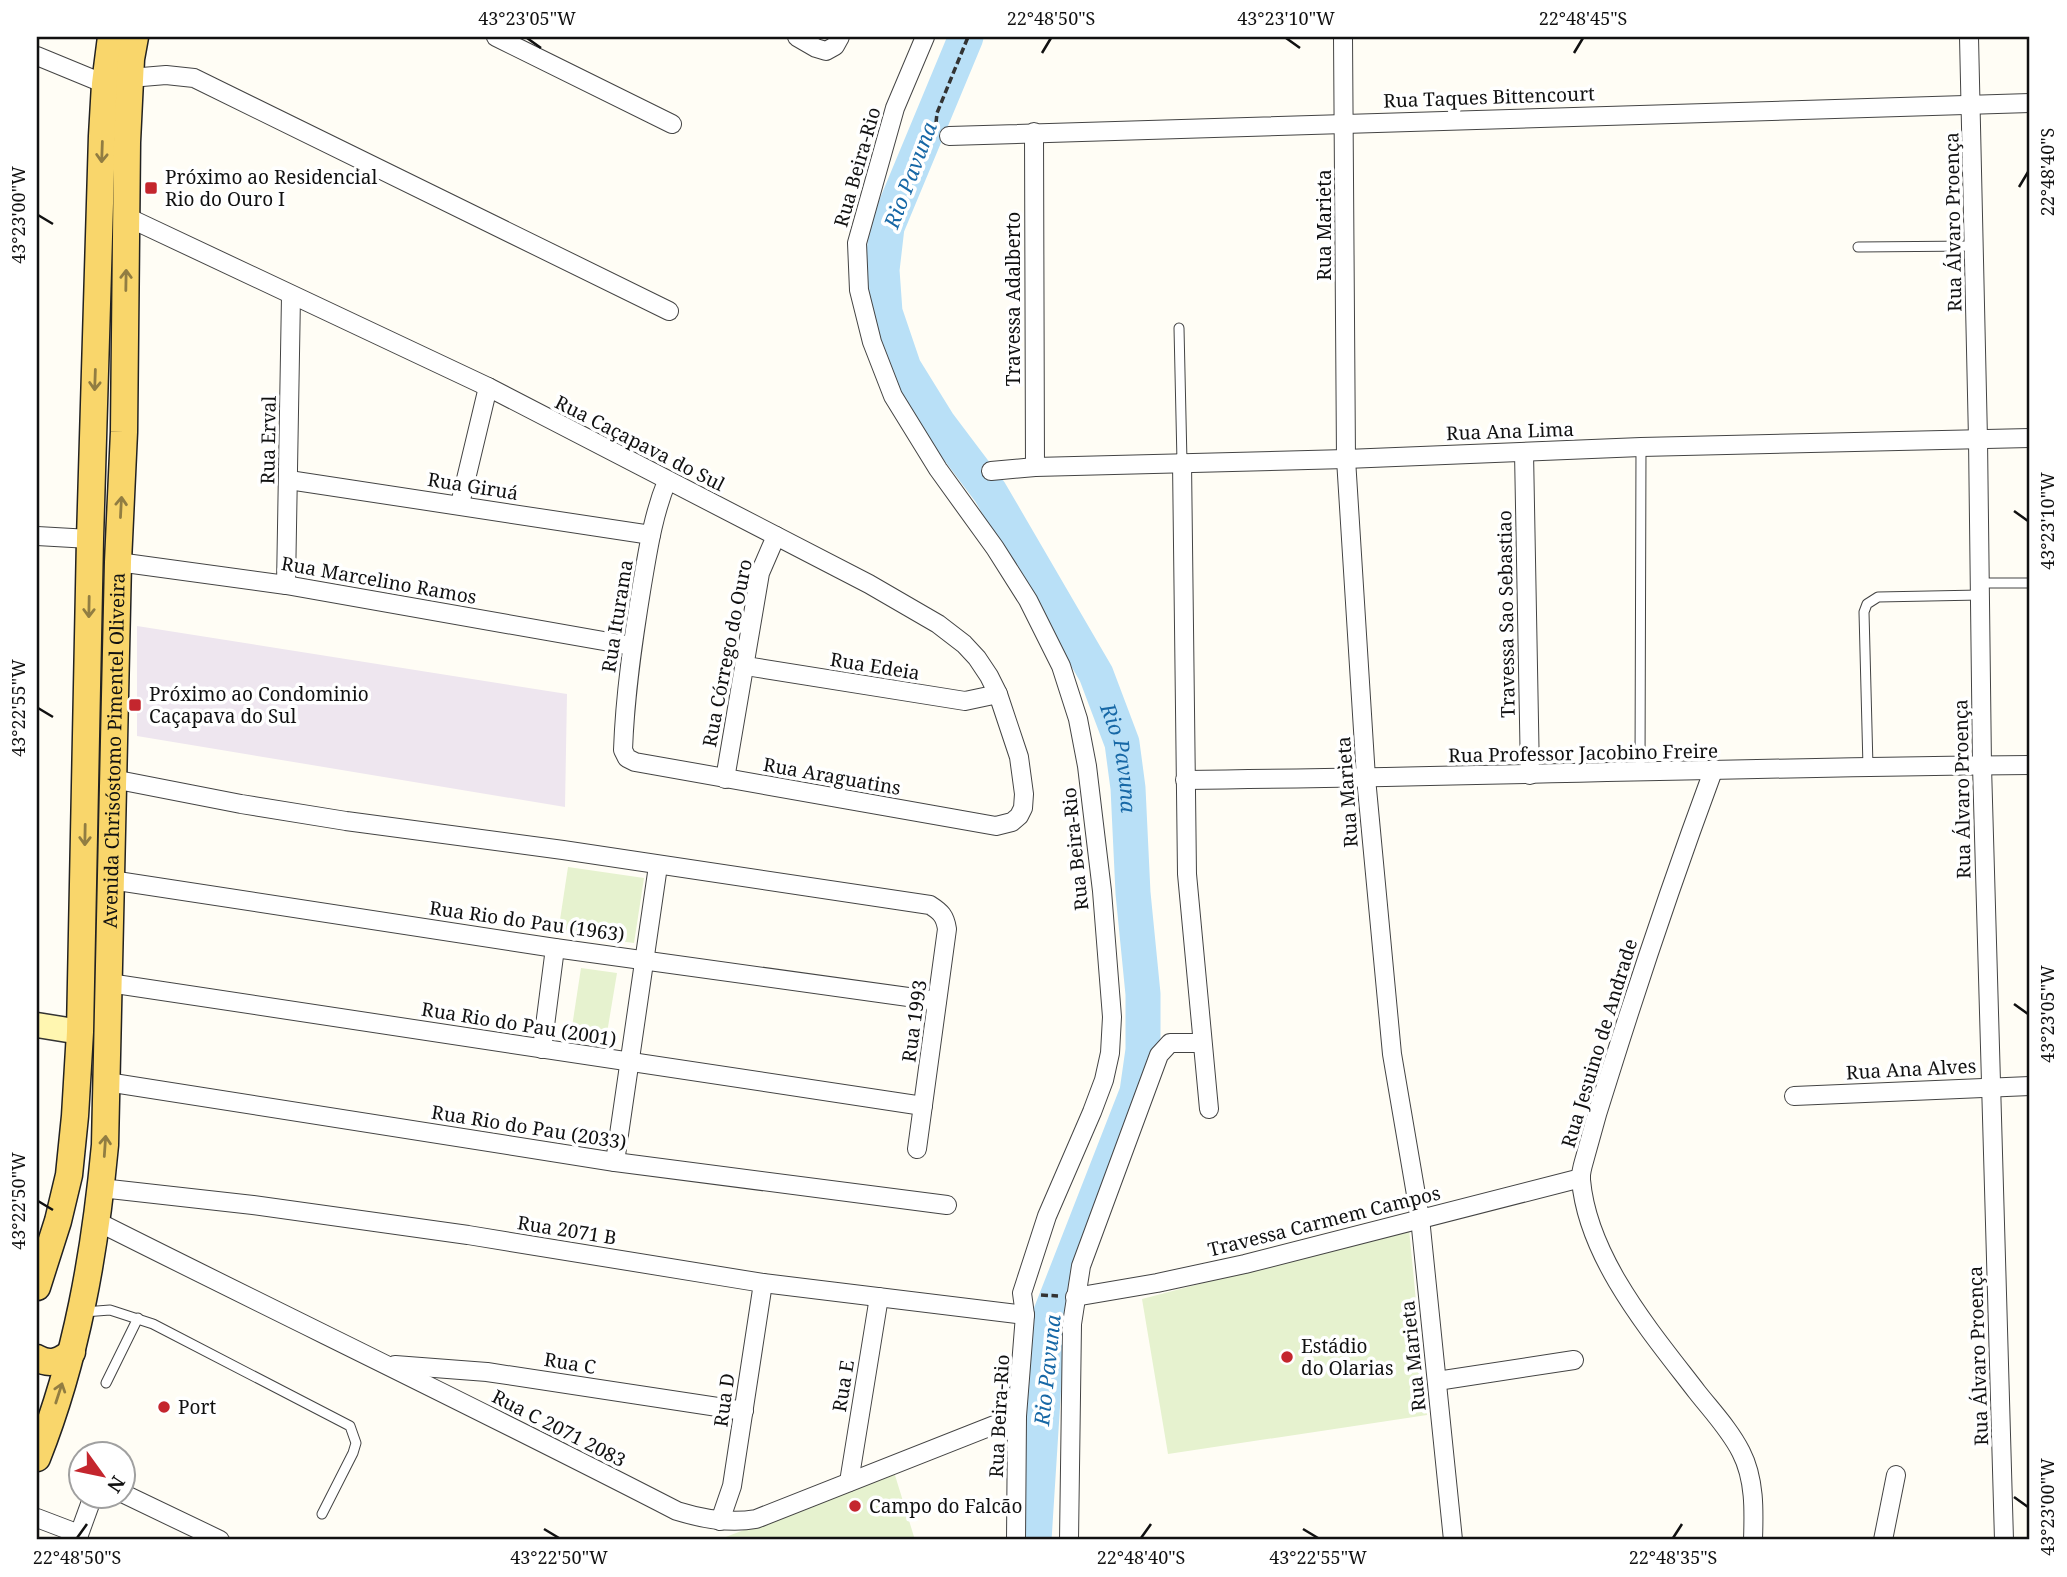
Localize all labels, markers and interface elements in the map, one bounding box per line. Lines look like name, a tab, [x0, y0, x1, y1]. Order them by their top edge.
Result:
text: 43°23'05"W	[478, 6, 576, 30]
text: 22°48'50"S	[1007, 6, 1095, 30]
text: 43°23'10"W	[1237, 6, 1335, 30]
text: 22°48'45"S	[1539, 6, 1627, 30]
street label: Rua Taques Bittencourt	[1383, 80, 1596, 114]
street label: Rua Beira-Rio	[827, 104, 887, 230]
water label: Rio Pavuna	[877, 117, 943, 233]
text: 22°48'40"S	[2035, 128, 2059, 216]
street label: Rua Álvaro Proença	[1938, 132, 1968, 312]
one-way arrow	[95, 141, 108, 164]
place label: Próximo ao Residencial Rio do Ouro I	[165, 164, 377, 212]
text: 43°23'00"W	[6, 166, 30, 264]
street label: Rua Marieta	[1311, 169, 1337, 281]
marker: Próximo ao Residencial Rio do Ouro I	[143, 180, 159, 196]
street label: Travessa Adalberto	[1000, 212, 1026, 386]
one-way arrow	[119, 268, 133, 291]
one-way arrow	[88, 368, 102, 391]
street label: Rua Caçapava do Sul	[551, 389, 730, 497]
street label: Rua Erval	[254, 395, 282, 484]
street label: Rua Ana Lima	[1446, 416, 1574, 446]
street label: Rua Giruá	[426, 466, 520, 506]
text: 43°23'10"W	[2035, 472, 2059, 570]
one-way arrow	[114, 496, 127, 519]
street label: Travessa Sao Sebastiao	[1491, 510, 1521, 718]
street label: Rua Marcelino Ramos	[279, 550, 479, 610]
street label: Rua Córrego do Ouro	[696, 557, 758, 749]
street label: Rua Iturama	[595, 558, 639, 674]
street label: Avenida Chrisóstomo Pimentel Oliveira	[97, 572, 131, 929]
one-way arrow	[82, 595, 96, 618]
street label: Rua Edeia	[828, 646, 922, 686]
text: 43°22'55"W	[6, 659, 30, 757]
place label: Próximo ao Condominio Caçapava do Sul	[149, 681, 369, 729]
marker: Próximo ao Condominio Caçapava do Sul	[127, 697, 143, 713]
water label: Rio Pavuna	[1094, 698, 1143, 814]
street label: Rua Álvaro Proença	[1947, 699, 1977, 879]
street label: Rua Marieta	[1330, 736, 1364, 848]
street label: Rua Professor Jacobino Freire	[1448, 738, 1718, 768]
street label: Rua Araguatins	[761, 751, 903, 801]
street label: Rua Beira-Rio	[1056, 786, 1094, 912]
one-way arrow	[78, 823, 91, 846]
street label: Rua Rio do Pau (1963)	[428, 894, 626, 948]
street label: Rua Jesuino de Andrade	[1555, 935, 1643, 1151]
text: 43°23'05"W	[2035, 965, 2059, 1063]
street label: Rua 1993	[895, 978, 933, 1064]
street label: Rua Rio do Pau (2001)	[420, 996, 618, 1052]
street label: Rua Ana Alves	[1845, 1053, 1977, 1085]
street label: Rua Rio do Pau (2033)	[430, 1099, 628, 1155]
one-way arrow	[98, 1135, 111, 1158]
text: 43°22'50"W	[6, 1152, 30, 1250]
street label: Travessa Carmem Campos	[1205, 1180, 1443, 1262]
street label: Rua 2071 B	[516, 1209, 618, 1251]
street label: Rua Álvaro Proença	[1962, 1266, 1994, 1446]
street label: Rua Marieta	[1394, 1299, 1432, 1413]
water label: Rio Pavuna	[1027, 1312, 1067, 1428]
place label: Estádio do Olarias	[1301, 1333, 1394, 1381]
street label: Rua C	[542, 1346, 598, 1380]
marker: Estádio do Olarias	[1279, 1349, 1295, 1365]
street label: Rua Beira-Rio	[983, 1354, 1015, 1478]
street label: Rua E	[826, 1358, 860, 1414]
street label: Rua D	[707, 1371, 741, 1429]
one-way arrow	[54, 1383, 66, 1405]
street label: Rua C 2071 2083	[488, 1383, 630, 1473]
place label: Port	[178, 1394, 216, 1420]
marker: Port	[156, 1399, 172, 1415]
north arrow	[66, 1440, 136, 1510]
text: 43°23'00"W	[2035, 1458, 2059, 1556]
text: N	[101, 1471, 131, 1498]
place label: Campo do Falcão	[869, 1493, 1023, 1519]
marker: Campo do Falcão	[847, 1498, 863, 1514]
text: 22°48'50"S	[33, 1545, 121, 1569]
text: 43°22'50"W	[510, 1545, 608, 1569]
text: 22°48'40"S	[1097, 1545, 1185, 1569]
text: 43°22'55"W	[1269, 1545, 1367, 1569]
text: 22°48'35"S	[1629, 1545, 1717, 1569]

